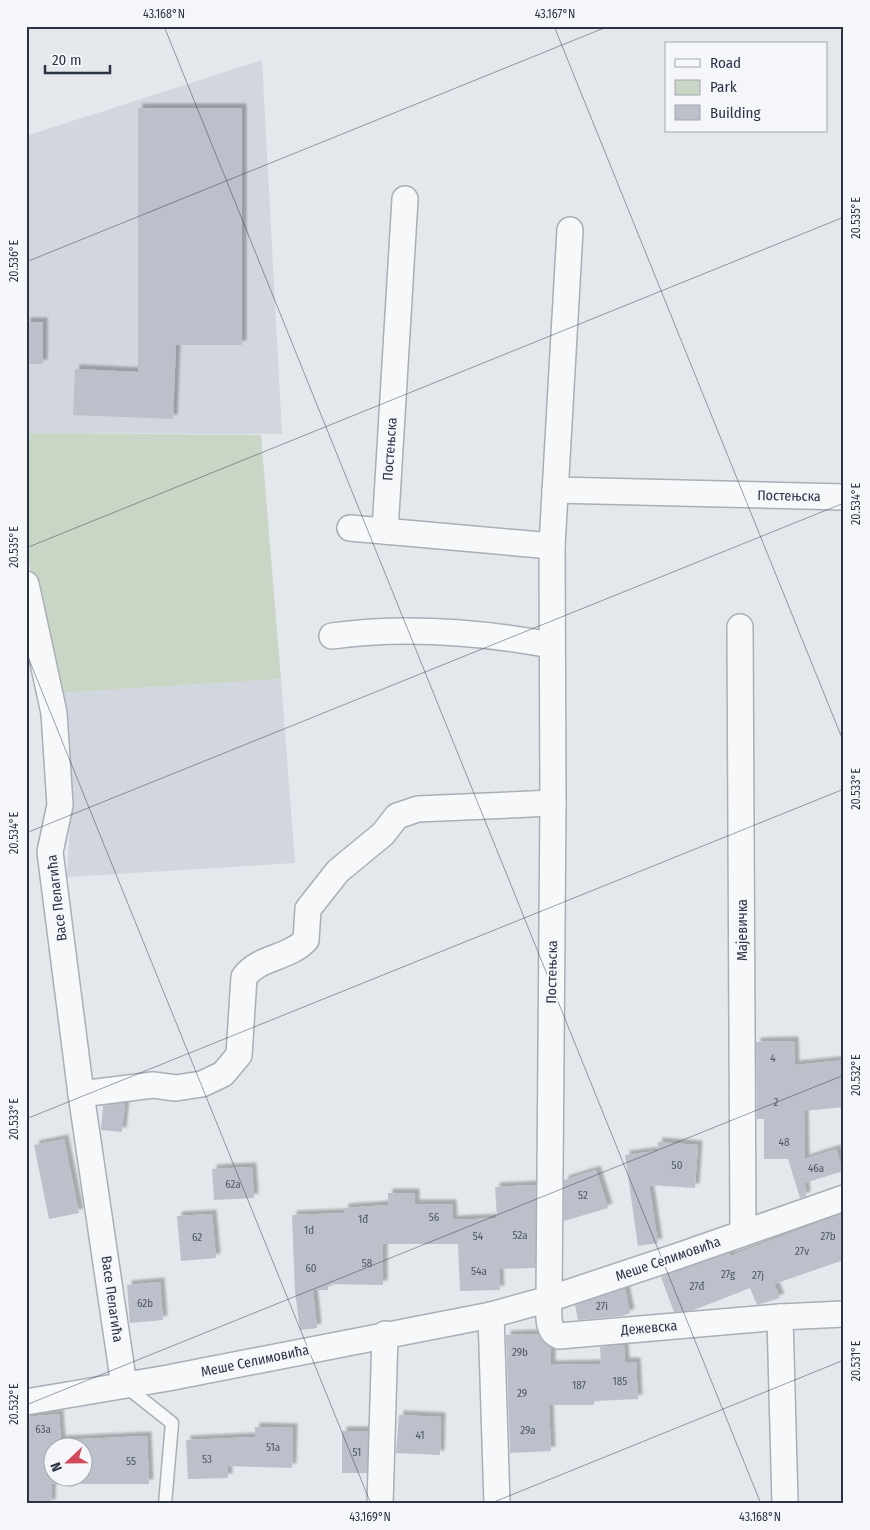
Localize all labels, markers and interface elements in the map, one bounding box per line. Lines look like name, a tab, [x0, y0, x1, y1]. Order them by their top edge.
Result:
text: 43.168°N	[143, 7, 185, 21]
text: 43.167°N	[535, 7, 575, 21]
scale bar	[45, 42, 110, 74]
legend	[665, 42, 828, 132]
text: 20 m	[52, 51, 82, 69]
text: Road	[710, 54, 741, 72]
text: Park	[710, 78, 737, 96]
text: Building	[710, 104, 761, 122]
text: 20.535°E	[849, 197, 863, 239]
text: 20.536°E	[7, 240, 21, 282]
street label: Постењска	[379, 417, 401, 481]
text: 20.534°E	[849, 483, 863, 525]
street label: Постењска	[757, 487, 821, 505]
text: 20.535°E	[7, 526, 21, 568]
text: 20.533°E	[849, 768, 863, 810]
text: 20.534°E	[7, 812, 21, 854]
street label: Васе Пелагића	[43, 854, 71, 942]
street label: Мајевичка	[734, 899, 751, 961]
street label: Постењска	[543, 940, 561, 1004]
house number: 4	[770, 1052, 776, 1065]
text: 20.532°E	[849, 1054, 863, 1096]
house number: 2	[774, 1096, 779, 1109]
text: 20.533°E	[7, 1098, 21, 1140]
house number: 48	[779, 1136, 790, 1149]
house number: 50	[672, 1159, 683, 1172]
house number: 46a	[808, 1162, 824, 1175]
house number: 62a	[225, 1178, 241, 1191]
house number: 52	[578, 1189, 588, 1202]
house number: 56	[429, 1211, 440, 1224]
house number: 1đ	[358, 1213, 368, 1226]
house number: 1d	[304, 1224, 314, 1237]
house number: 52a	[512, 1229, 528, 1242]
house number: 54	[473, 1230, 484, 1243]
house number: 27b	[820, 1230, 836, 1243]
house number: 62	[192, 1231, 202, 1244]
street label: Меше Селимовића	[613, 1233, 723, 1285]
house number: 27v	[795, 1245, 809, 1258]
street label: Васе Пелагића	[98, 1255, 126, 1343]
house number: 58	[362, 1257, 373, 1270]
house number: 60	[305, 1262, 317, 1275]
house number: 54a	[471, 1265, 487, 1278]
house number: 27g	[721, 1268, 736, 1281]
house number: 27j	[752, 1269, 764, 1282]
house number: 27đ	[690, 1280, 704, 1293]
house number: 62b	[137, 1297, 153, 1310]
house number: 27i	[596, 1300, 608, 1313]
street label: Дежевска	[619, 1317, 678, 1339]
text: 20.531°E	[849, 1340, 863, 1381]
street label: Меше Селимовића	[199, 1341, 311, 1381]
house number: 29b	[512, 1346, 528, 1359]
house number: 185	[613, 1375, 627, 1388]
house number: 187	[572, 1379, 587, 1392]
text: 20.532°E	[7, 1383, 21, 1425]
house number: 29	[517, 1387, 527, 1400]
house number: 63a	[35, 1423, 51, 1436]
house number: 29a	[520, 1424, 536, 1437]
house number: 41	[415, 1429, 425, 1442]
north arrow	[42, 1438, 92, 1488]
house number: 51a	[266, 1441, 280, 1454]
house number: 51	[353, 1446, 361, 1459]
house number: 53	[202, 1453, 212, 1466]
house number: 55	[126, 1455, 136, 1468]
text: N	[47, 1460, 66, 1474]
text: 43.169°N	[349, 1510, 391, 1524]
text: 43.168°N	[739, 1510, 781, 1524]

